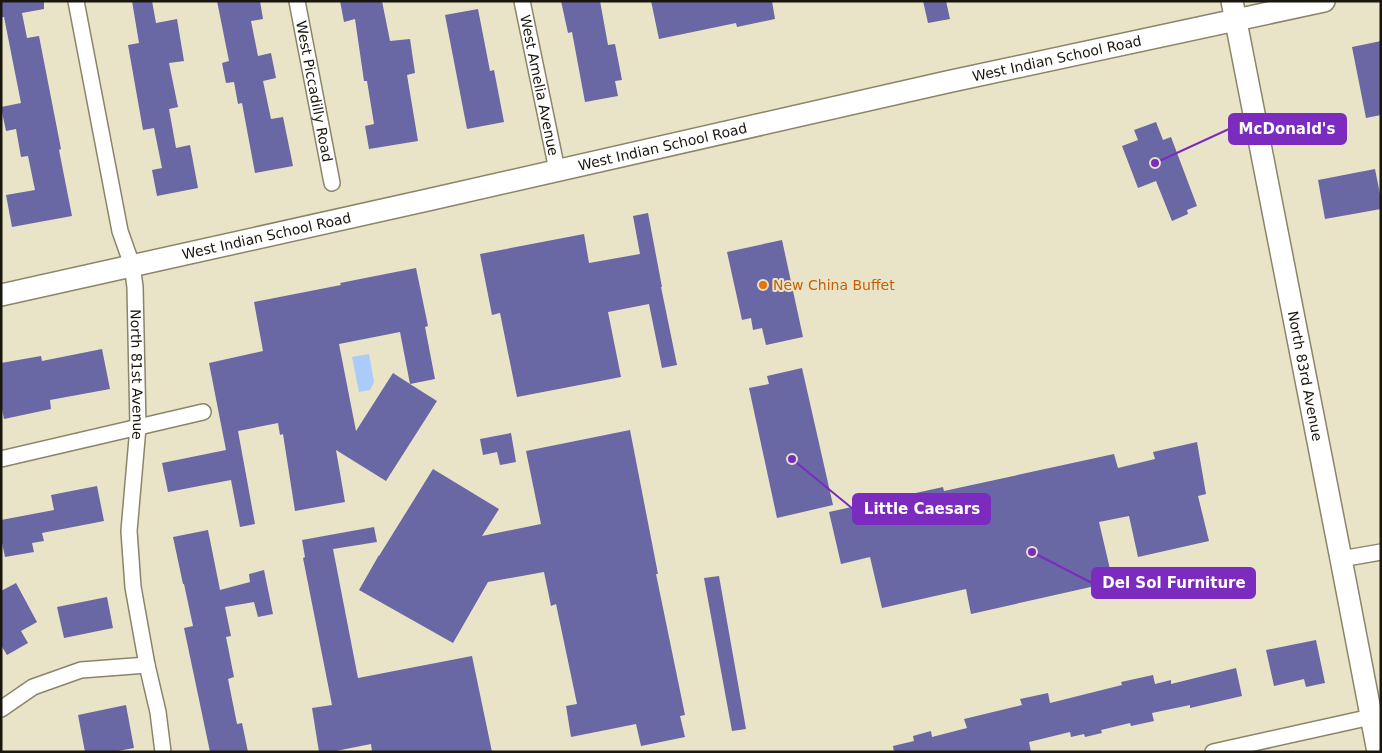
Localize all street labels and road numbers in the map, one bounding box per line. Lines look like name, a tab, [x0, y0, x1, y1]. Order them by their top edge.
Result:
street label: West Amelia Avenue	[517, 13, 562, 157]
street label: West Piccadilly Road	[293, 19, 336, 163]
street label: West Indian School Road	[971, 32, 1143, 84]
street label: West Indian School Road	[577, 120, 749, 174]
street label: West Indian School Road	[180, 209, 353, 262]
street label: North 81st Avenue	[127, 309, 146, 441]
street label: North 83rd Avenue	[1285, 309, 1326, 442]

